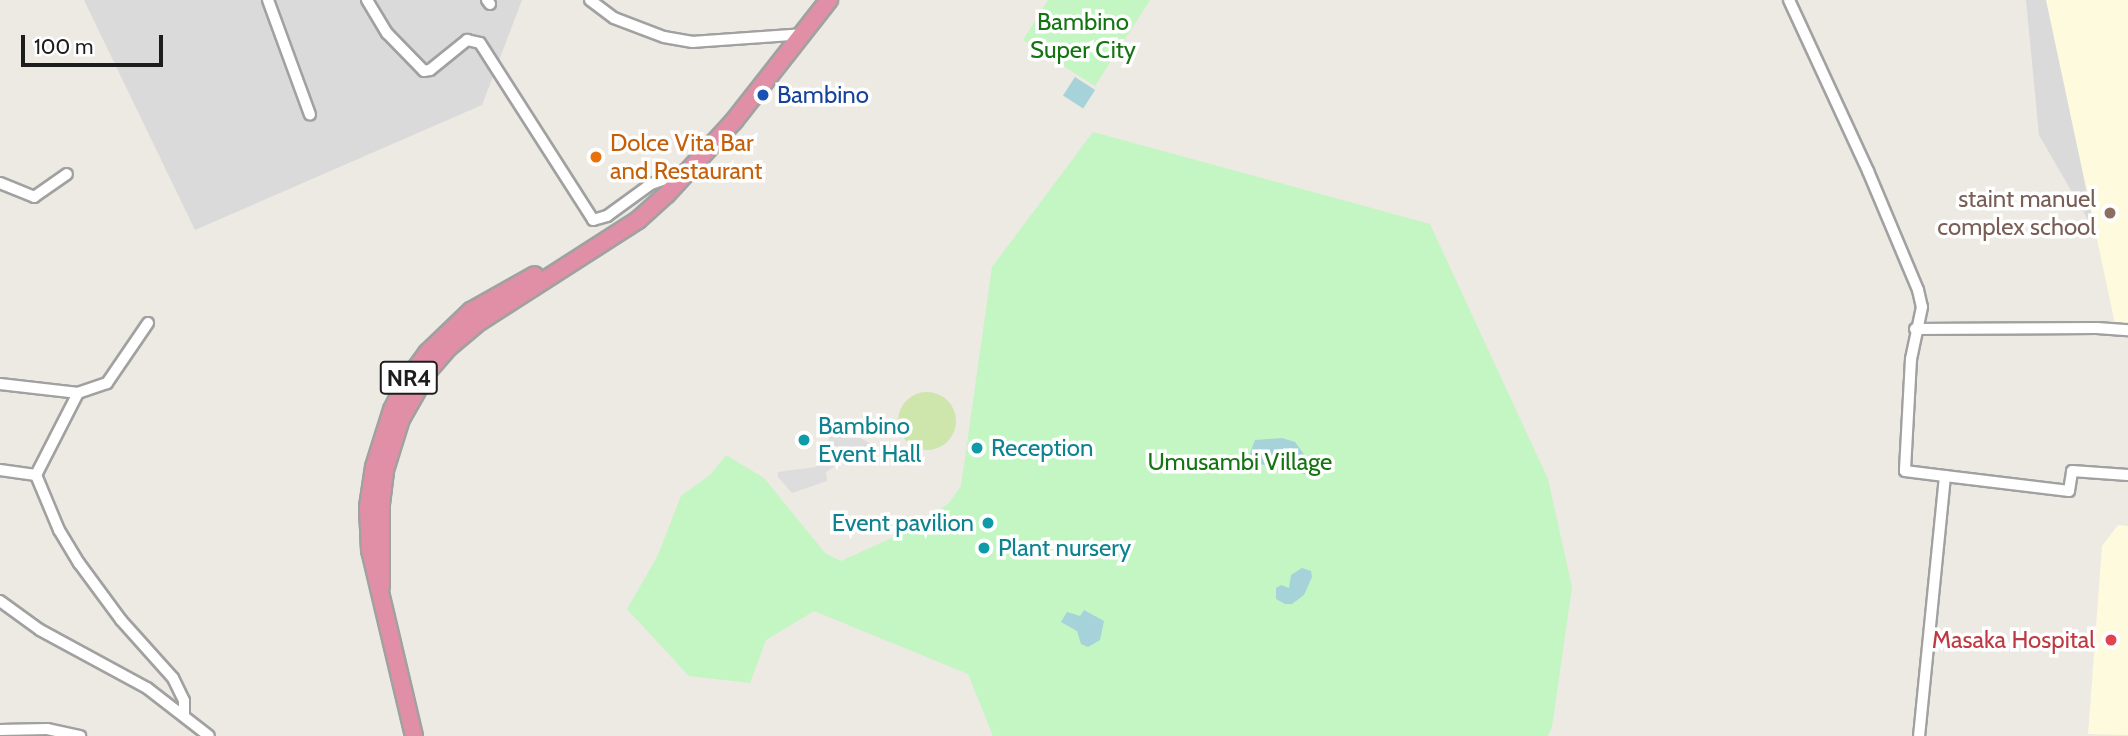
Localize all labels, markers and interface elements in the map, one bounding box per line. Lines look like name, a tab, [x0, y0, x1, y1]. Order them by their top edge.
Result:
park label: Bambino Super City	[1030, 8, 1136, 64]
scale bar	[24, 21, 166, 65]
text: 100 m	[34, 34, 93, 59]
place label: Bambino	[777, 81, 869, 109]
marker: Bambino	[755, 87, 771, 103]
place label: Dolce Vita Bar and Restaurant	[610, 129, 762, 185]
marker: Dolce Vita Bar and Restaurant	[588, 149, 604, 165]
place label: staint manuel complex school	[1937, 185, 2096, 241]
marker: staint manuel complex school	[2102, 205, 2118, 221]
road number: NR4	[379, 358, 439, 398]
place label: Bambino Event Hall	[818, 412, 921, 468]
marker: Bambino Event Hall	[796, 432, 812, 448]
place label: Reception	[991, 434, 1093, 462]
marker: Reception	[969, 440, 985, 456]
park label: Umusambi Village	[1148, 448, 1332, 476]
place label: Event pavilion	[832, 509, 974, 537]
marker: Event pavilion	[980, 515, 996, 531]
place label: Plant nursery	[998, 534, 1131, 562]
marker: Plant nursery	[976, 540, 992, 556]
place label: Masaka Hospital	[1932, 626, 2095, 654]
marker: Masaka Hospital	[2101, 630, 2121, 650]

